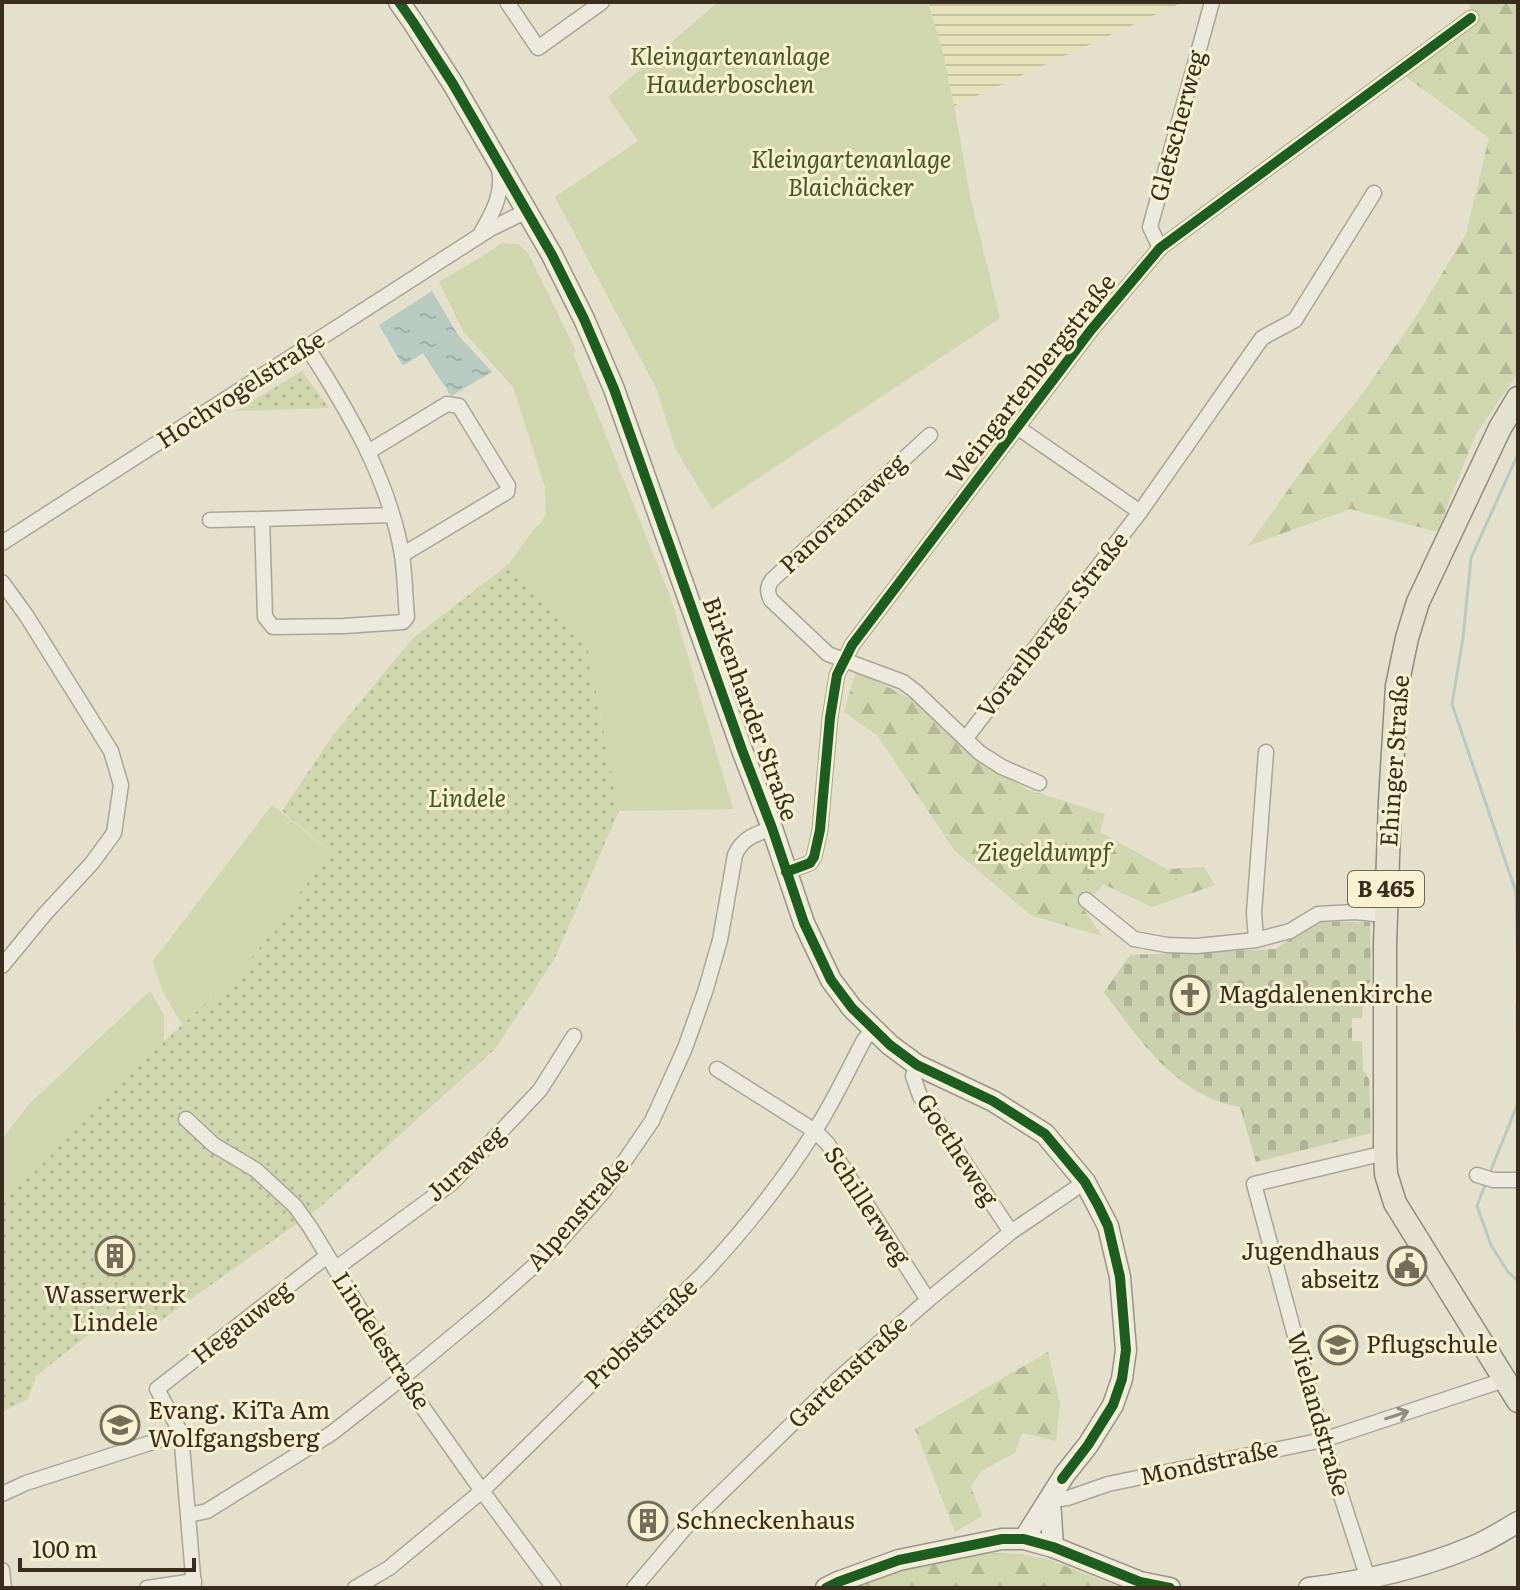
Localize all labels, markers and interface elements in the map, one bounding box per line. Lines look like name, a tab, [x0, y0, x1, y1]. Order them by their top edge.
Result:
park label: Kleingartenanlage Hauderboschen	[630, 37, 830, 100]
street label: Gletscherweg	[1139, 45, 1213, 205]
park label: Kleingartenanlage Blaichäcker	[751, 140, 951, 203]
street label: Weingartenbergstraße	[936, 265, 1122, 490]
street label: Hochvogelstraße	[149, 320, 331, 455]
street label: Panoramaweg	[770, 444, 913, 580]
street label: Vorarlberger Straße	[967, 523, 1135, 724]
street label: Birkenharder Straße	[696, 591, 809, 825]
street label: Ehinger Straße	[1369, 674, 1416, 848]
park label: Lindele	[428, 779, 506, 814]
park label: Ziegeldumpf	[976, 833, 1114, 868]
road number: B 465	[1348, 871, 1424, 907]
church icon: Magdalenenkirche	[1169, 974, 1211, 1016]
place label: Magdalenenkirche	[1218, 975, 1433, 1010]
street label: Goetheweg	[910, 1085, 1009, 1212]
street label: Juraweg	[417, 1116, 512, 1208]
street label: Schillerweg	[817, 1138, 921, 1272]
street label: Alpenstraße	[517, 1148, 636, 1277]
place label: Jugendhaus abseitz	[1241, 1232, 1379, 1295]
building icon: Wasserwerk Lindele	[94, 1235, 136, 1277]
public building icon: Jugendhaus abseitz	[1386, 1245, 1428, 1287]
street label: Lindelestraße	[325, 1264, 441, 1416]
street label: Probststraße	[575, 1269, 704, 1395]
street label: Hegauweg	[183, 1270, 298, 1371]
place label: Wasserwerk Lindele	[44, 1275, 186, 1338]
street label: Gartenstraße	[779, 1305, 914, 1435]
school or university icon: Pflugschule	[1317, 1324, 1359, 1366]
place label: Pflugschule	[1366, 1325, 1498, 1360]
street label: Wielandstraße	[1280, 1327, 1361, 1500]
place label: Evang. KiTa Am Wolfgangsberg	[148, 1391, 330, 1454]
school or university icon: Evang. KiTa Am Wolfgangsberg	[99, 1404, 141, 1446]
one-way arrow	[1385, 1407, 1410, 1422]
street label: Mondstraße	[1136, 1429, 1281, 1492]
building icon: Schneckenhaus	[627, 1500, 669, 1542]
place label: Schneckenhaus	[676, 1501, 855, 1536]
scale bar	[20, 1522, 194, 1572]
text: 100 m	[32, 1530, 98, 1565]

